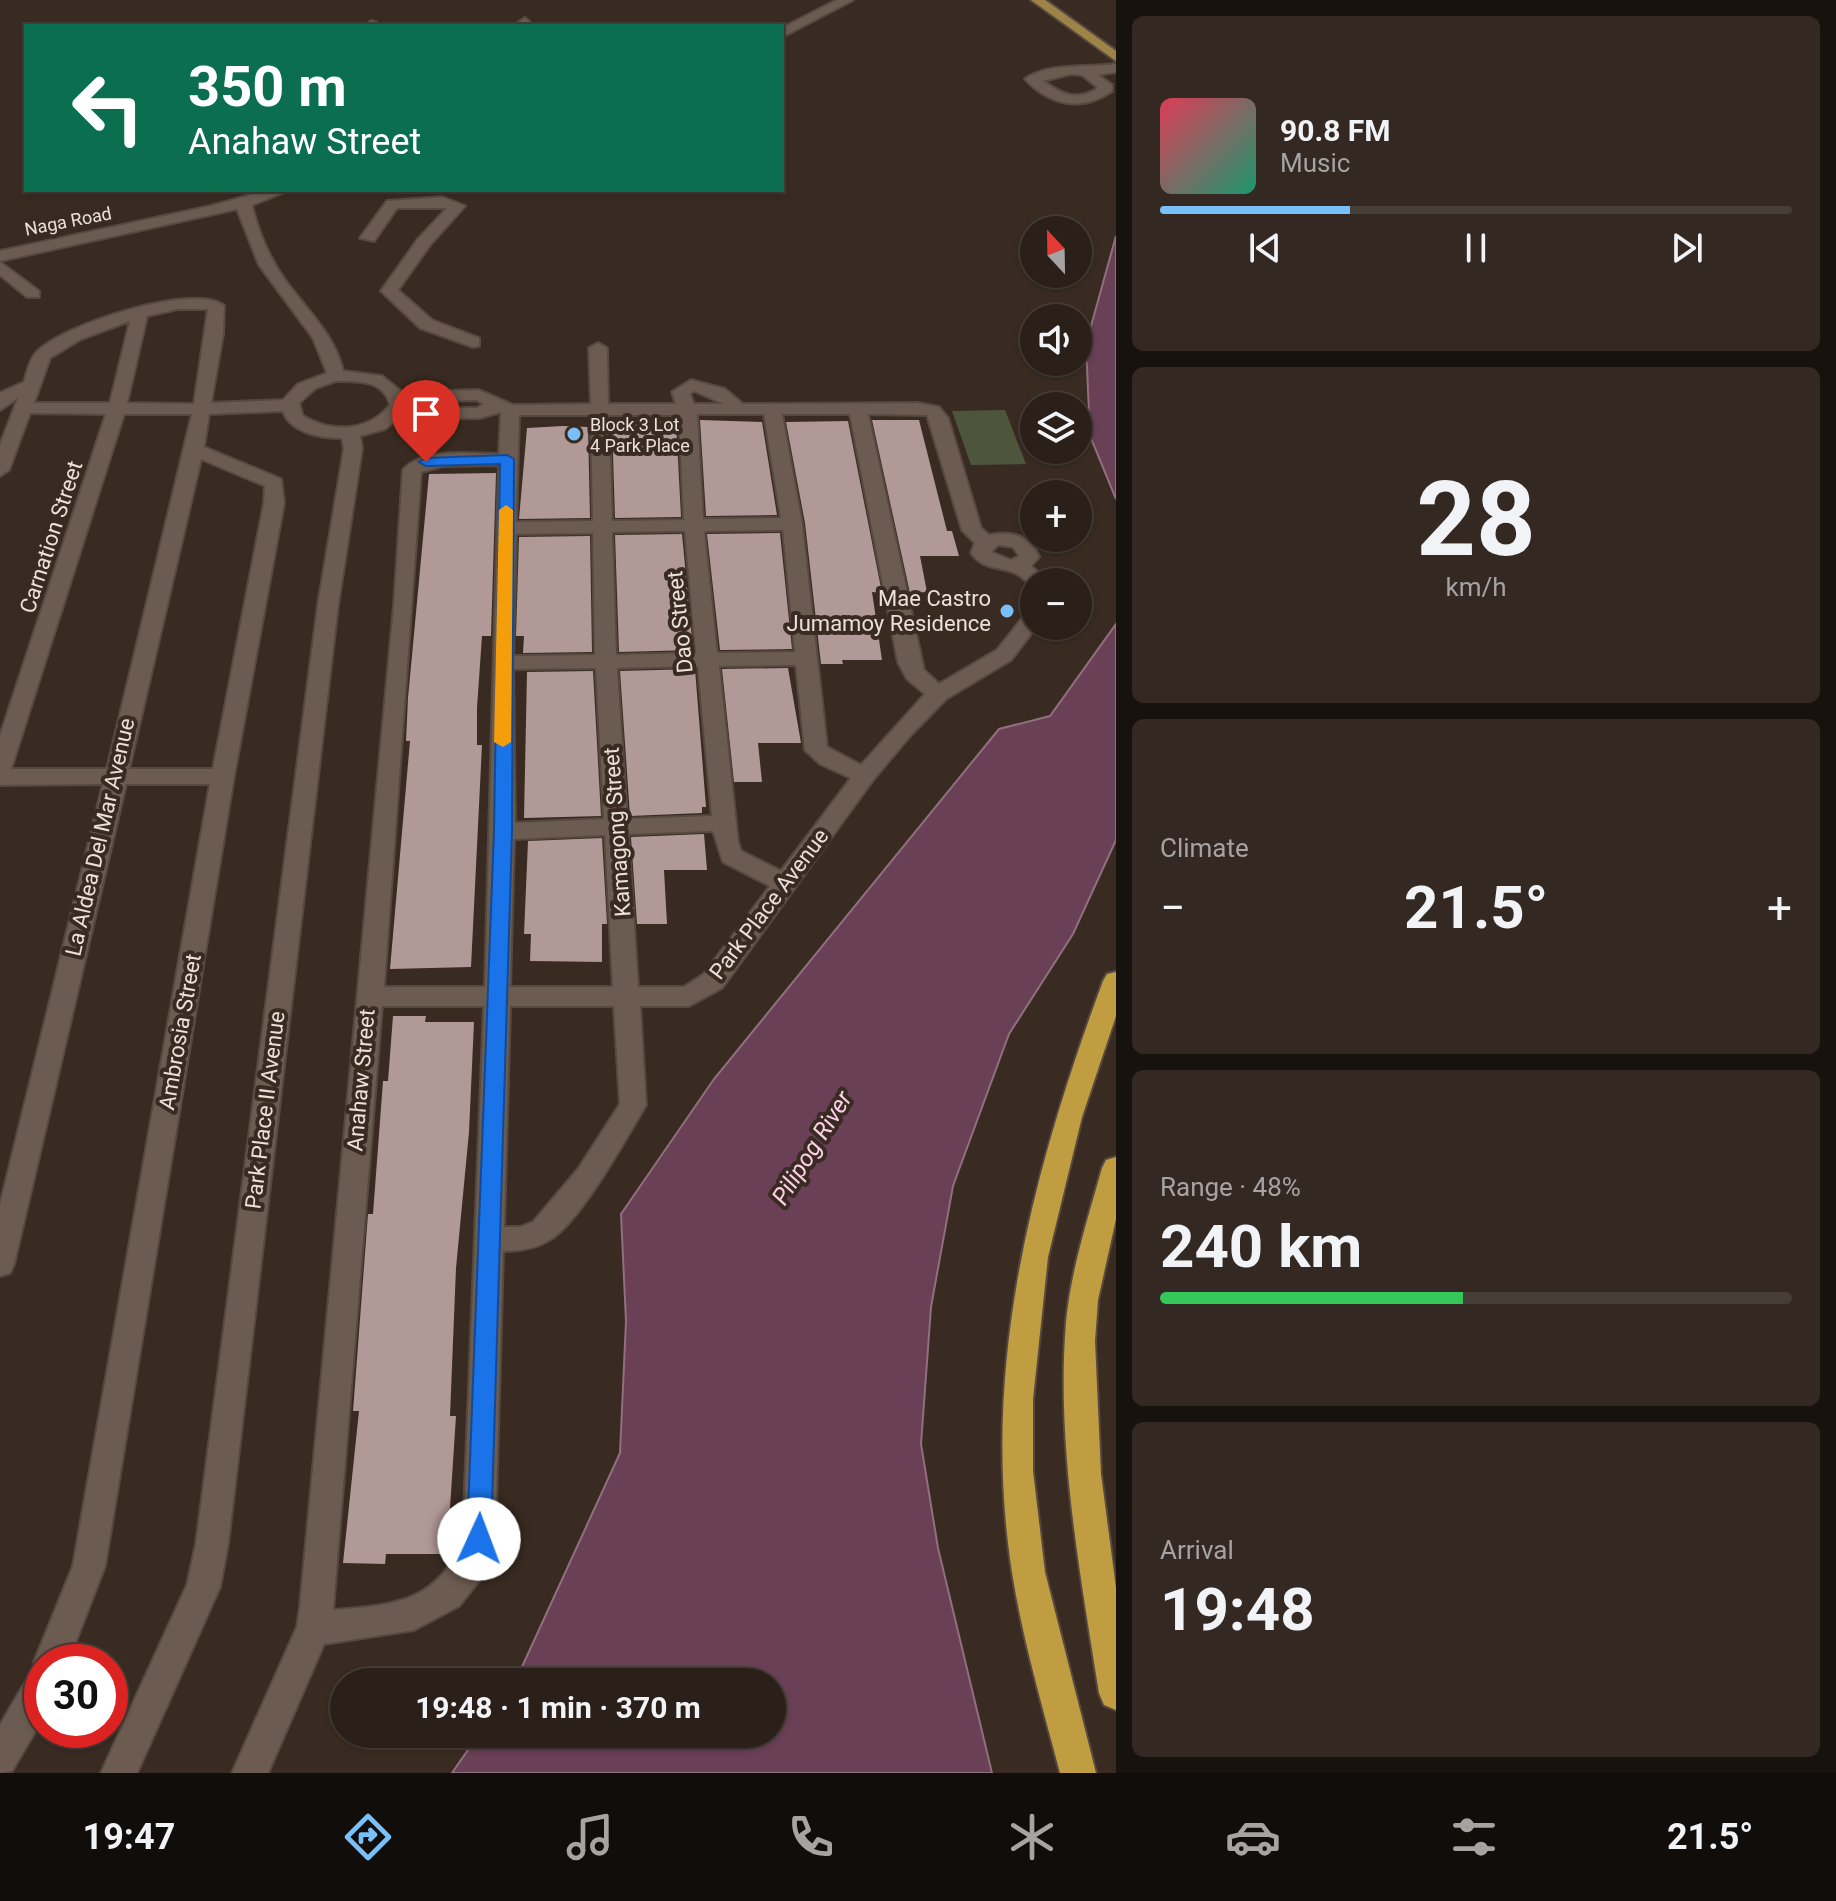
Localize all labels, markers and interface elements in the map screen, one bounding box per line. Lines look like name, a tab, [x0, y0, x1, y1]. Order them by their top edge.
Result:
text: 350 m	[188, 54, 347, 120]
icon: left	[56, 56, 160, 160]
text: 90.8 FM	[1280, 113, 1391, 148]
text: Anahaw Street	[188, 121, 421, 163]
text: Music	[1280, 148, 1350, 178]
street label: Naga Road	[23, 202, 113, 240]
north arrow	[1020, 216, 1092, 288]
map controls	[1020, 216, 1092, 640]
icon: previous	[1243, 226, 1287, 270]
icon: pause	[1454, 226, 1498, 270]
icon: next	[1665, 226, 1709, 270]
button: sound	[1020, 304, 1092, 376]
pin	[392, 380, 460, 462]
icon: arrive	[404, 392, 448, 436]
button: layers	[1020, 392, 1092, 464]
place label: Block 3 Lot 4 Park Place	[590, 414, 690, 456]
marker: Block 3 Lot 4 Park Place	[565, 425, 583, 443]
street label: Carnation Street	[15, 458, 87, 616]
text: 28	[1416, 459, 1536, 580]
button: +	[1020, 480, 1092, 552]
button: −	[1020, 568, 1092, 640]
street label: Dao Street	[662, 570, 698, 674]
text: km/h	[1445, 572, 1507, 602]
place label: Mae Castro Jumamoy Residence	[787, 586, 991, 636]
marker: Mae Castro Jumamoy Residence	[998, 602, 1016, 620]
street label: La Aldea Del Mar Avenue	[60, 716, 140, 958]
street label: Kamagong Street	[599, 746, 635, 918]
street label: Park Place Avenue	[704, 824, 834, 984]
text: Climate	[1160, 833, 1249, 863]
text: 21.5°	[1404, 872, 1548, 943]
text: −	[1160, 882, 1185, 934]
text: +	[1767, 882, 1792, 934]
street label: Ambrosia Street	[154, 952, 206, 1112]
street label: Anahaw Street	[342, 1008, 380, 1152]
street label: Park Place II Avenue	[240, 1010, 290, 1210]
water label: Pilipog River	[766, 1085, 858, 1210]
text: Range · 48%	[1160, 1172, 1301, 1202]
text: 240 km	[1160, 1211, 1362, 1282]
position arrow	[437, 1497, 521, 1581]
text: Arrival	[1160, 1535, 1234, 1565]
text: 19:48	[1160, 1574, 1315, 1645]
speed limit sign: 30	[24, 1644, 128, 1748]
text: 19:48 · 1 min · 370 m	[415, 1690, 701, 1725]
icon: directions	[340, 1809, 396, 1865]
icon: music	[562, 1809, 618, 1865]
icon: phone	[783, 1809, 839, 1865]
icon: climate	[1004, 1809, 1060, 1865]
icon: car	[1225, 1809, 1281, 1865]
icon: filters	[1446, 1809, 1502, 1865]
text: 19:47	[83, 1816, 175, 1858]
text: 21.5°	[1667, 1816, 1753, 1858]

